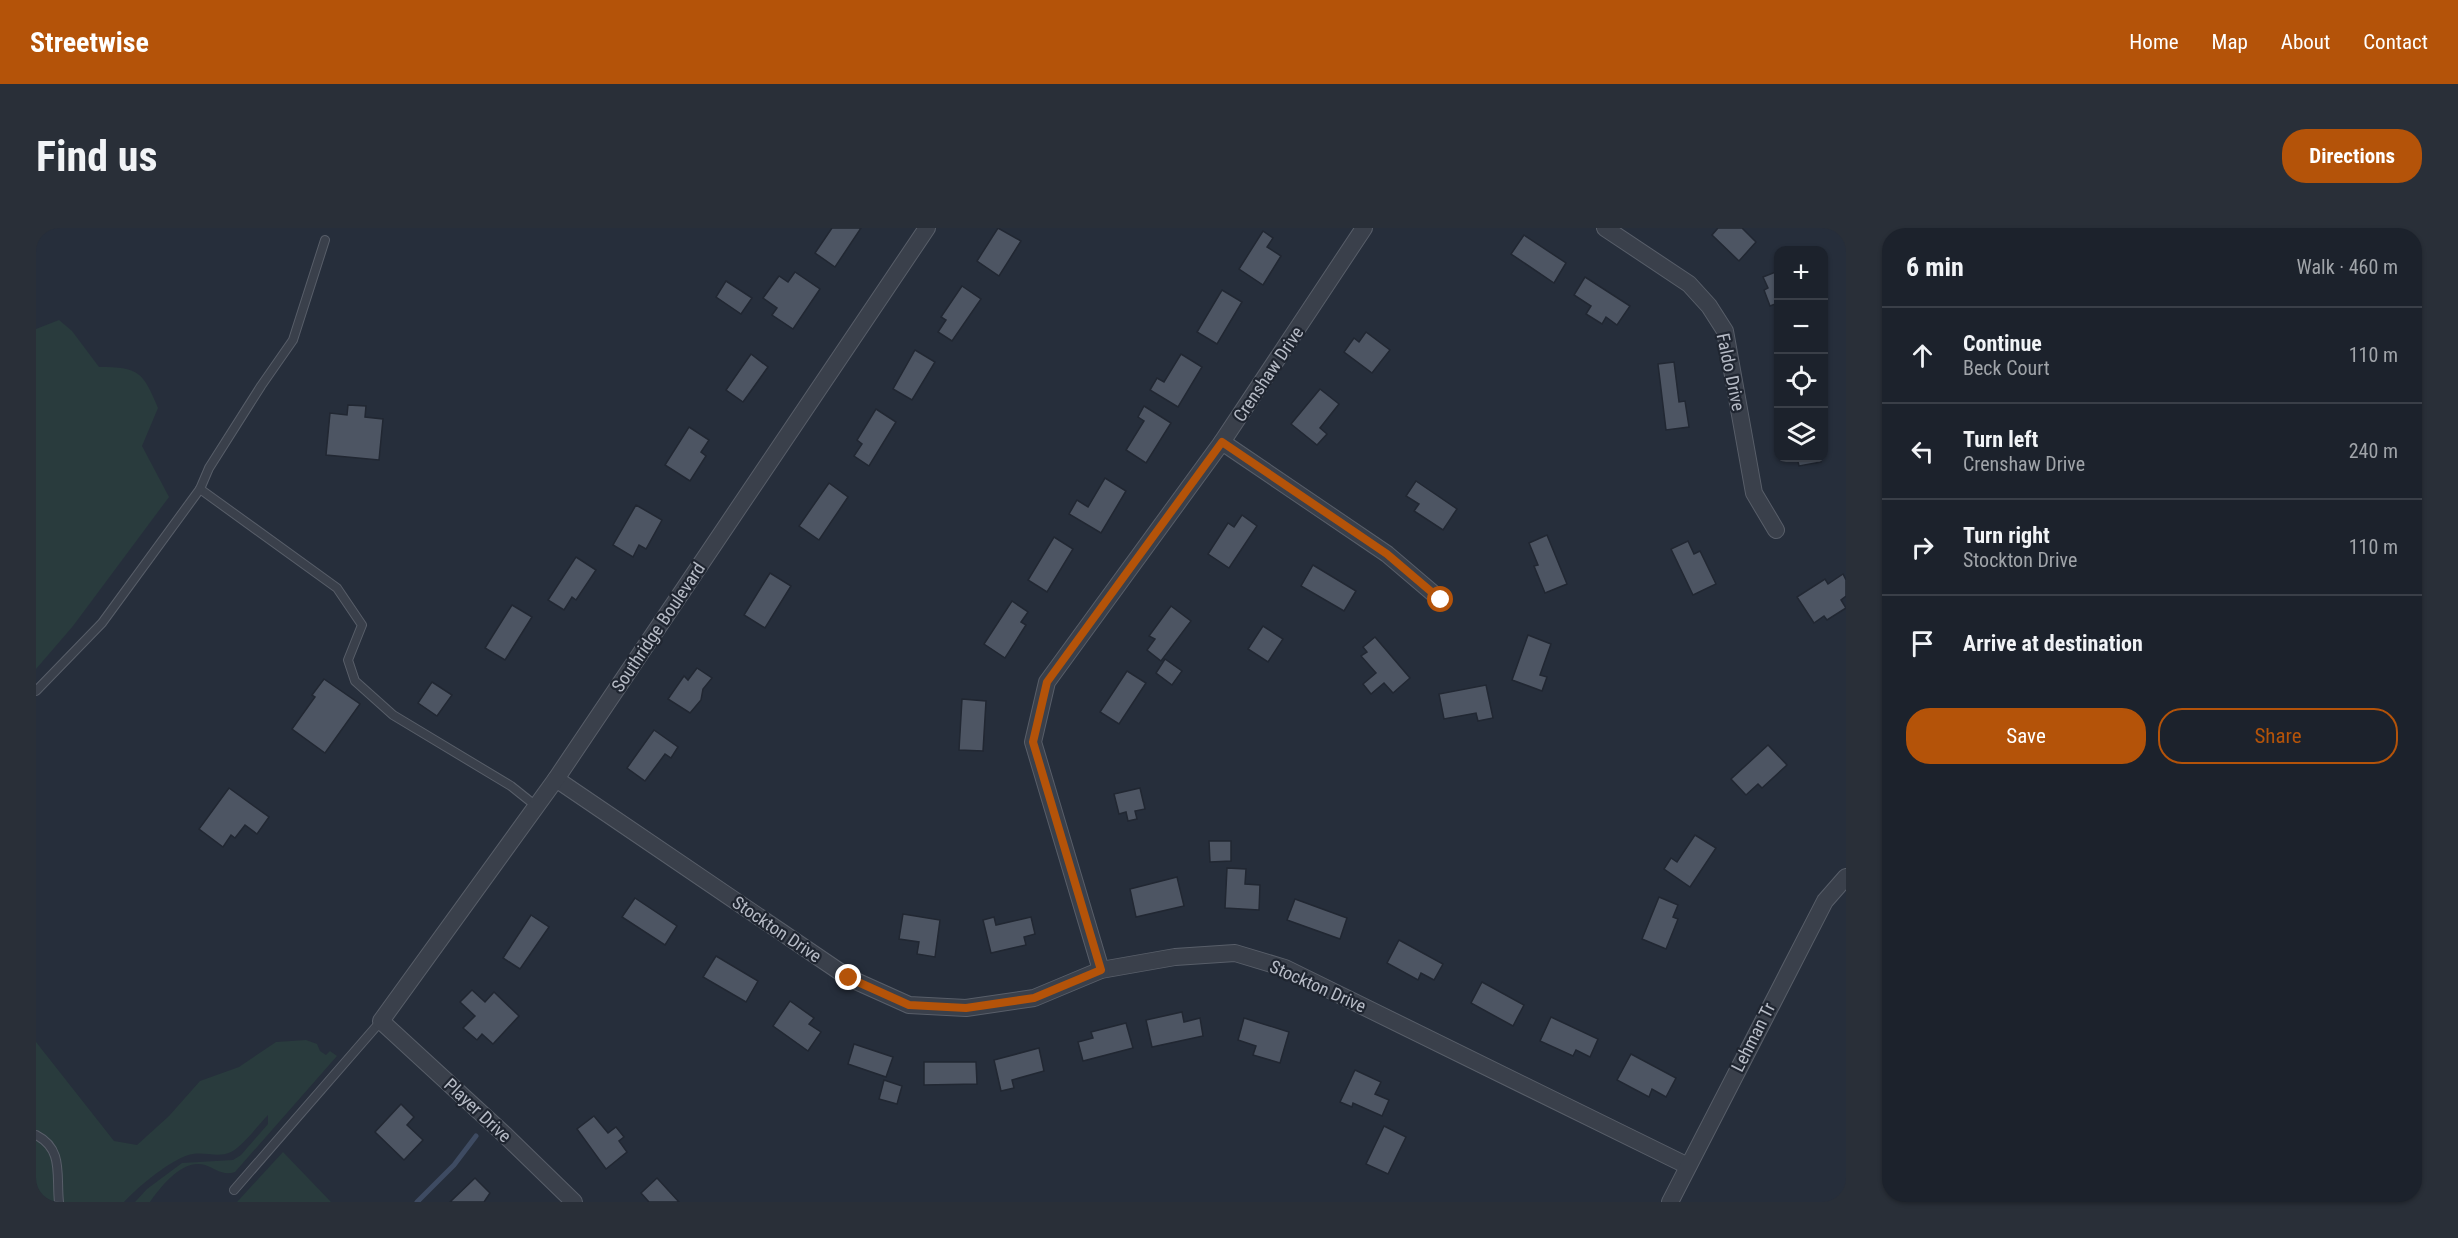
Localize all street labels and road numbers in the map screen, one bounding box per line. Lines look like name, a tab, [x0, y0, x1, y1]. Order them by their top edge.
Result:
street label: Crenshaw Drive	[1229, 323, 1307, 425]
street label: Faldo Drive	[1713, 331, 1749, 413]
street label: Southridge Boulevard	[607, 558, 709, 696]
street label: Stockton Drive	[728, 892, 826, 966]
street label: Stockton Drive	[1267, 955, 1369, 1017]
street label: Lehman Tr	[1727, 999, 1780, 1075]
street label: Player Drive	[440, 1074, 516, 1146]

